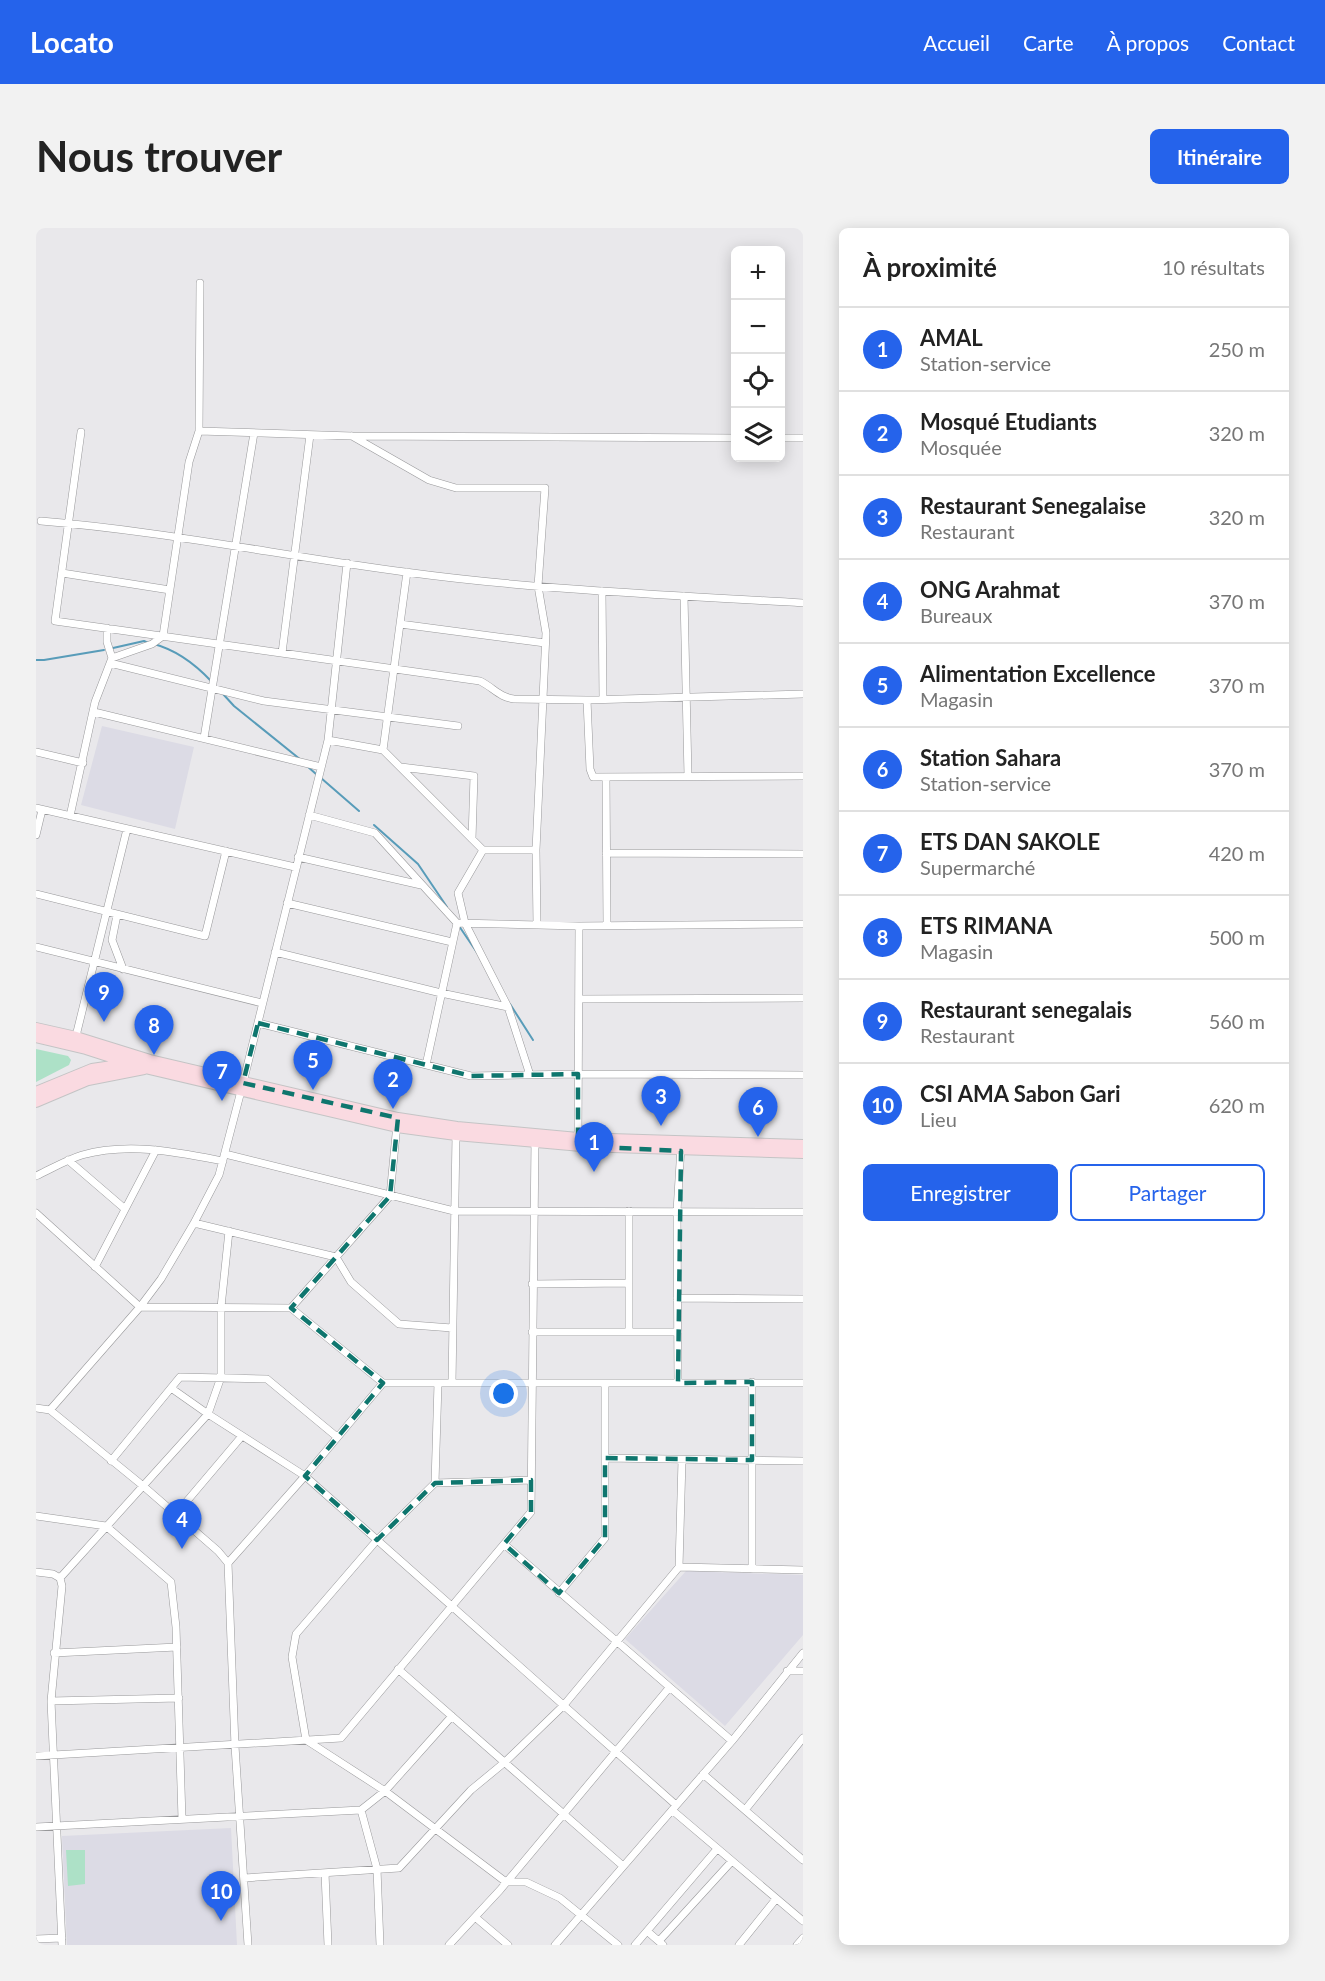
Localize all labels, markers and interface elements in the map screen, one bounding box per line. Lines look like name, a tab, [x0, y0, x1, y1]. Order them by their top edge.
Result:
text: Locato	[30, 25, 114, 59]
text: Accueil	[923, 30, 990, 55]
text: Carte	[1023, 30, 1074, 55]
text: À propos	[1107, 30, 1189, 55]
text: Contact	[1222, 30, 1295, 55]
button: Itinéraire	[1150, 129, 1289, 184]
text: Nous trouver	[36, 131, 282, 181]
map controls	[731, 246, 785, 462]
button: +	[731, 246, 785, 300]
text: À proximité	[863, 251, 997, 283]
text: 10 résultats	[1162, 255, 1265, 279]
button: −	[731, 300, 785, 354]
text: AMAL	[920, 324, 983, 351]
text: 1	[877, 337, 888, 361]
text: 250 m	[1209, 337, 1265, 361]
text: Station-service	[920, 351, 1051, 375]
button: locate	[731, 354, 785, 408]
button: layers	[731, 408, 785, 462]
text: Mosqué Etudiants	[920, 408, 1097, 435]
text: 2	[877, 421, 888, 445]
text: 320 m	[1209, 421, 1265, 445]
text: Mosquée	[920, 435, 1002, 459]
text: Restaurant Senegalaise	[920, 492, 1146, 519]
text: 3	[877, 505, 888, 529]
text: 320 m	[1209, 505, 1265, 529]
text: Restaurant	[920, 519, 1015, 543]
text: ONG Arahmat	[920, 576, 1060, 603]
text: 4	[877, 589, 888, 613]
text: 370 m	[1209, 589, 1265, 613]
text: Bureaux	[920, 603, 992, 627]
text: Alimentation Excellence	[920, 660, 1156, 687]
text: 5	[877, 673, 888, 697]
text: 370 m	[1209, 673, 1265, 697]
text: Magasin	[920, 687, 993, 711]
text: Station Sahara	[920, 744, 1061, 771]
text: 6	[877, 757, 888, 781]
text: 370 m	[1209, 757, 1265, 781]
text: Station-service	[920, 771, 1051, 795]
text: ETS DAN SAKOLE	[920, 828, 1100, 855]
text: 7	[877, 841, 888, 865]
text: 420 m	[1209, 841, 1265, 865]
text: Supermarché	[920, 855, 1035, 879]
text: ETS RIMANA	[920, 912, 1052, 939]
text: 8	[877, 925, 888, 949]
text: 500 m	[1209, 925, 1265, 949]
text: Magasin	[920, 939, 993, 963]
pin: 9	[84, 972, 124, 1022]
text: Restaurant senegalais	[920, 996, 1132, 1023]
pin: 8	[134, 1006, 174, 1055]
text: 9	[877, 1009, 888, 1033]
text: 560 m	[1209, 1009, 1265, 1033]
text: Restaurant	[920, 1023, 1015, 1047]
pin: 5	[294, 1040, 332, 1090]
pin: 7	[202, 1052, 242, 1101]
pin: 2	[374, 1060, 412, 1109]
pin: 3	[642, 1076, 680, 1126]
text: CSI AMA Sabon Gari	[920, 1080, 1121, 1107]
pin: 6	[738, 1088, 778, 1137]
text: 10	[871, 1093, 894, 1117]
text: 620 m	[1209, 1093, 1265, 1117]
text: Lieu	[920, 1107, 957, 1131]
pin: 1	[574, 1122, 614, 1172]
button: Enregistrer	[863, 1164, 1058, 1221]
button: Partager	[1070, 1164, 1265, 1221]
your location	[489, 1379, 518, 1408]
pin: 4	[162, 1500, 202, 1549]
pin: 10	[202, 1872, 240, 1921]

